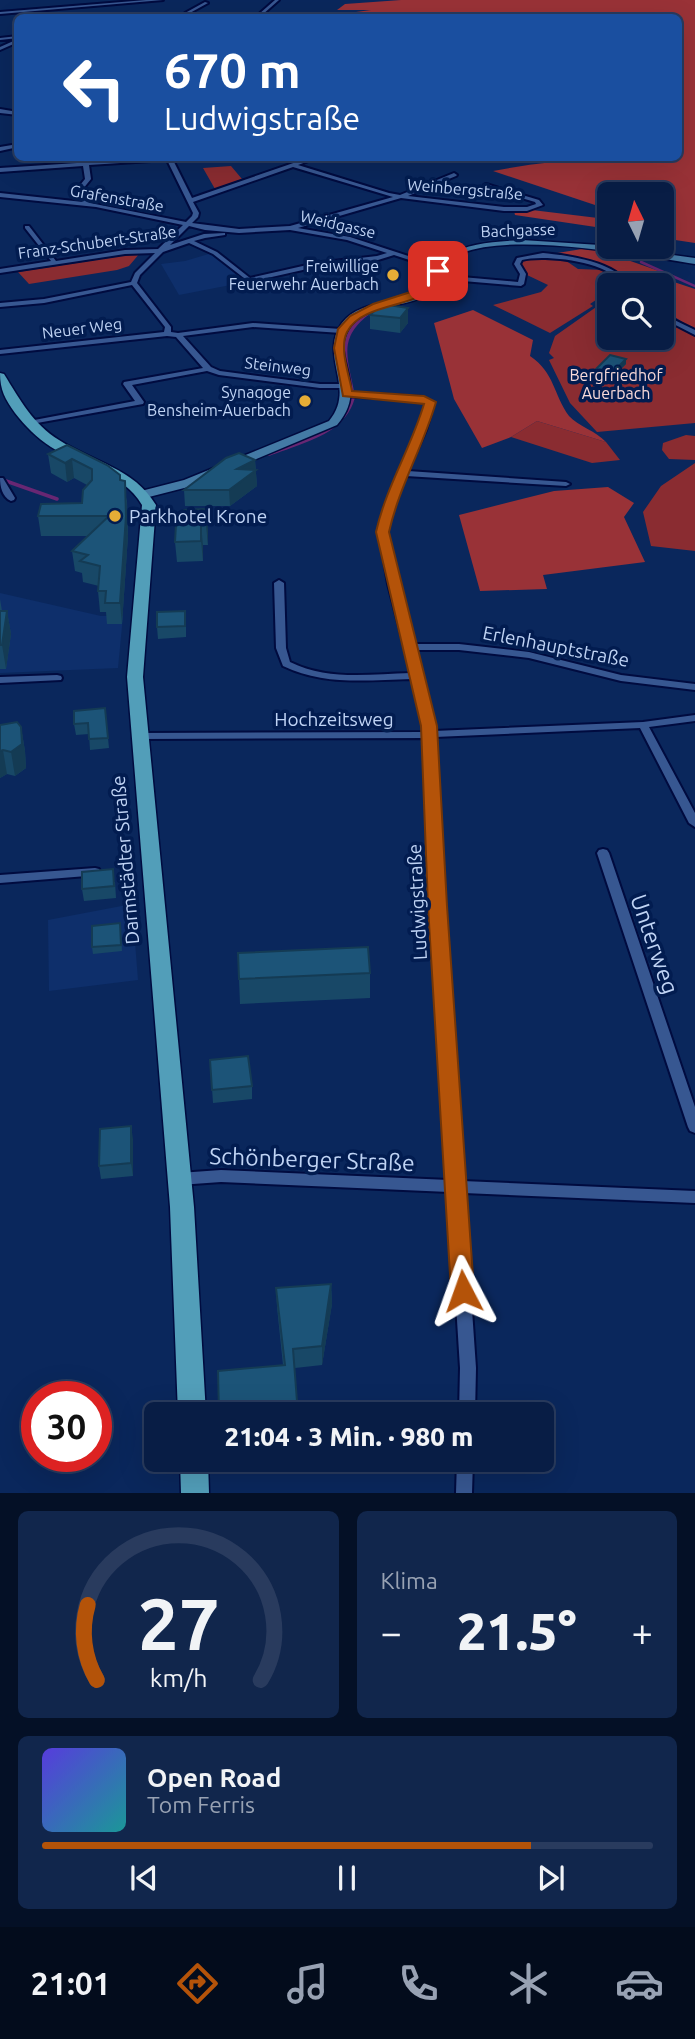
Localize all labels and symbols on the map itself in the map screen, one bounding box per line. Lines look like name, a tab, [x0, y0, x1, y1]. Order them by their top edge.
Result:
street label: Weinbergstraße	[407, 175, 523, 203]
street label: Grafenstraße	[69, 181, 165, 215]
north arrow	[597, 182, 674, 259]
street label: Weidgasse	[299, 207, 377, 241]
street label: Bachgasse	[480, 220, 556, 240]
street label: Franz-Schubert-Straße	[17, 222, 177, 262]
pin	[408, 241, 468, 301]
place label: Freiwillige Feuerwehr Auerbach	[229, 257, 379, 293]
marker: Freiwillige Feuerwehr Auerbach	[385, 267, 401, 283]
street label: Neuer Weg	[41, 314, 123, 342]
street label: Steinweg	[244, 353, 312, 379]
park label: Bergfriedhof Auerbach	[569, 366, 663, 402]
place label: Synagoge Bensheim-Auerbach	[147, 383, 291, 419]
marker: Synagoge Bensheim-Auerbach	[297, 393, 313, 409]
place label: Parkhotel Krone	[129, 505, 267, 527]
marker: Parkhotel Krone	[107, 508, 123, 524]
street label: Erlenhauptstraße	[481, 621, 631, 671]
street label: Hochzeitsweg	[274, 708, 394, 730]
street label: Darmstädter Straße	[107, 775, 143, 945]
street label: Ludwigstraße	[403, 843, 431, 961]
street label: Unterweg	[626, 891, 684, 997]
street label: Schönberger Straße	[209, 1143, 415, 1175]
position arrow	[426, 1254, 500, 1328]
speed limit sign: 30	[21, 1381, 112, 1472]

